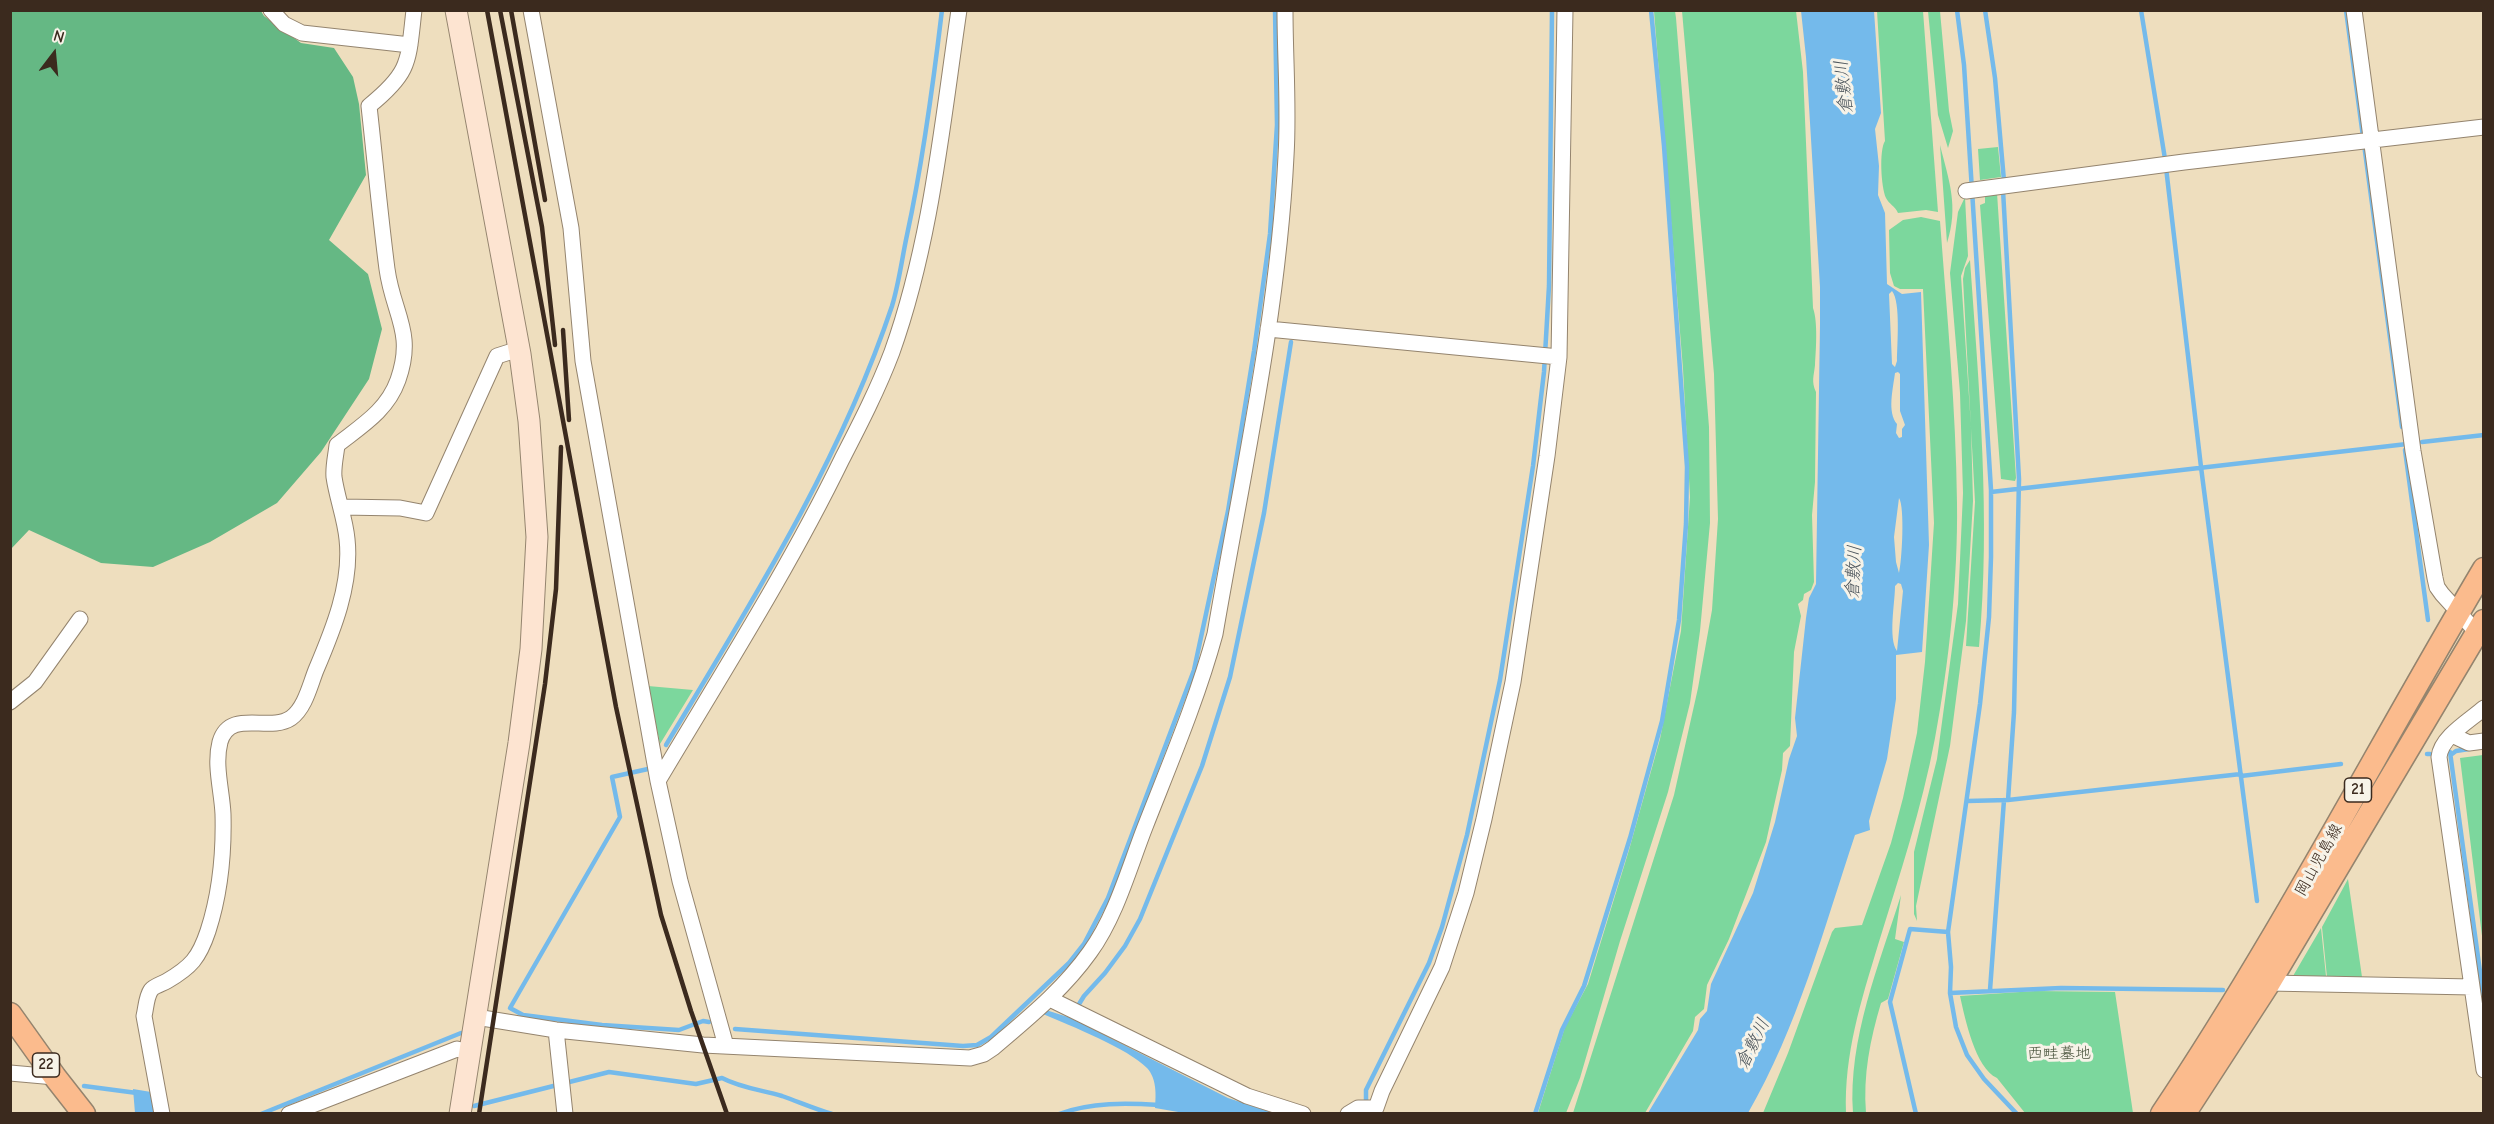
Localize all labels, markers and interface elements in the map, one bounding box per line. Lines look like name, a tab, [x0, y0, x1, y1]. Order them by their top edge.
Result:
north arrow	[24, 24, 84, 84]
text: N	[51, 27, 66, 47]
water label: 倉敷川	[1830, 59, 1858, 115]
water label: 倉敷川	[1842, 544, 1866, 600]
road number: 21	[2344, 778, 2372, 802]
street label: 岡山児島線	[2291, 820, 2347, 900]
water label: 倉敷川	[1731, 1015, 1775, 1073]
park label: 西畦墓地	[2027, 1043, 2091, 1063]
road number: 22	[32, 1053, 60, 1077]

